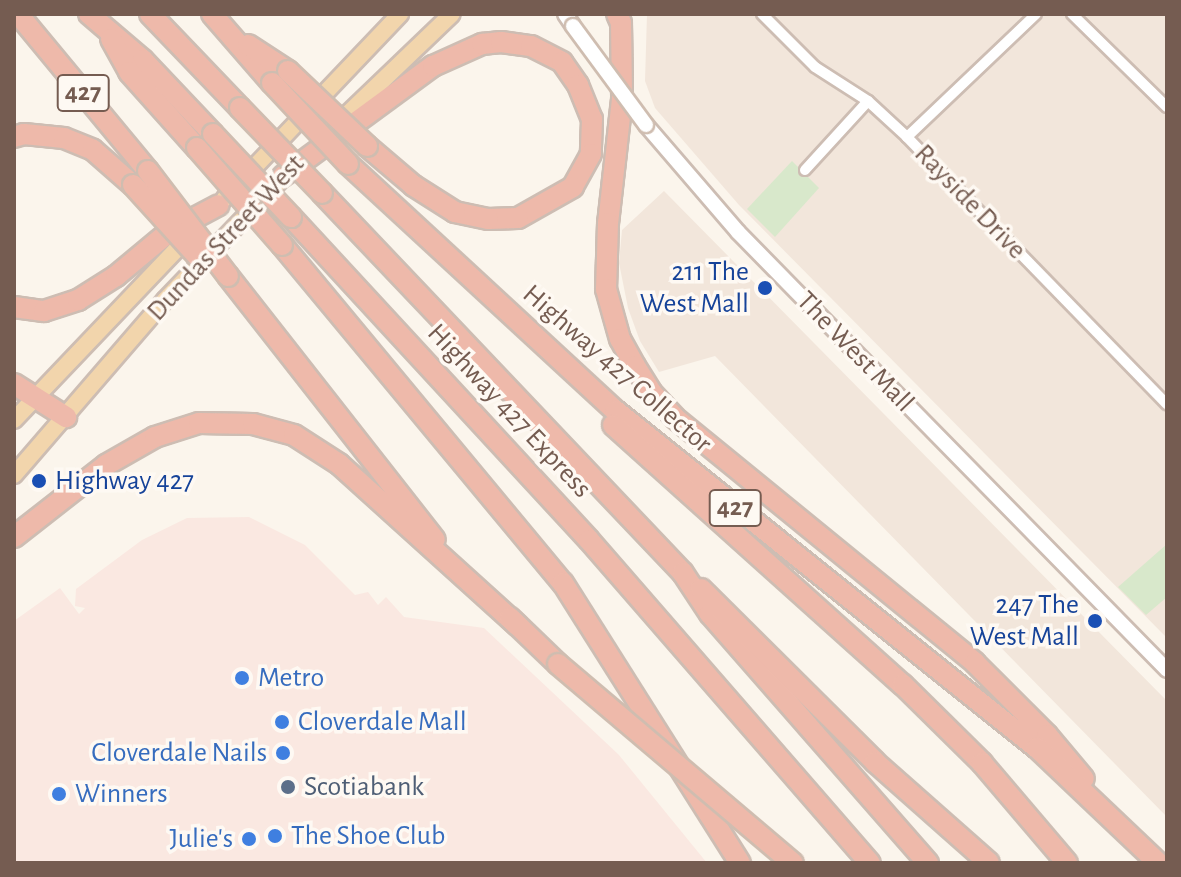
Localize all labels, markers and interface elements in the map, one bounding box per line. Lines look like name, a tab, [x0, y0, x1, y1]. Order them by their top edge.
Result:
road number: 427	[55, 71, 111, 115]
street label: Rayside Drive	[907, 137, 1033, 267]
street label: Dundas Street West	[140, 148, 312, 328]
place label: 211 The West Mall	[640, 255, 749, 321]
street label: Highway 427 Collector	[515, 278, 719, 460]
marker: 211 The West Mall	[756, 279, 774, 297]
street label: The West Mall	[789, 285, 921, 419]
street label: Highway 427 Express	[420, 317, 598, 505]
place label: Highway 427	[55, 464, 194, 498]
marker: Highway 427	[30, 472, 48, 490]
road number: 427	[707, 486, 763, 530]
place label: 247 The West Mall	[970, 588, 1079, 654]
marker: 247 The West Mall	[1086, 612, 1104, 630]
place label: Metro	[258, 661, 324, 695]
marker: Metro	[233, 669, 251, 687]
place label: Cloverdale Mall	[298, 705, 467, 739]
marker: Cloverdale Mall	[273, 713, 291, 731]
place label: Cloverdale Nails	[91, 736, 267, 770]
marker: Cloverdale Nails	[274, 744, 292, 762]
place label: Scotiabank	[304, 770, 424, 804]
place label: Winners	[75, 777, 168, 811]
marker: Scotiabank	[279, 778, 297, 796]
marker: Winners	[50, 785, 68, 803]
place label: The Shoe Club	[291, 819, 445, 853]
place label: Julie's	[169, 822, 233, 856]
marker: The Shoe Club	[266, 827, 284, 845]
marker: Julie's	[240, 830, 258, 848]

